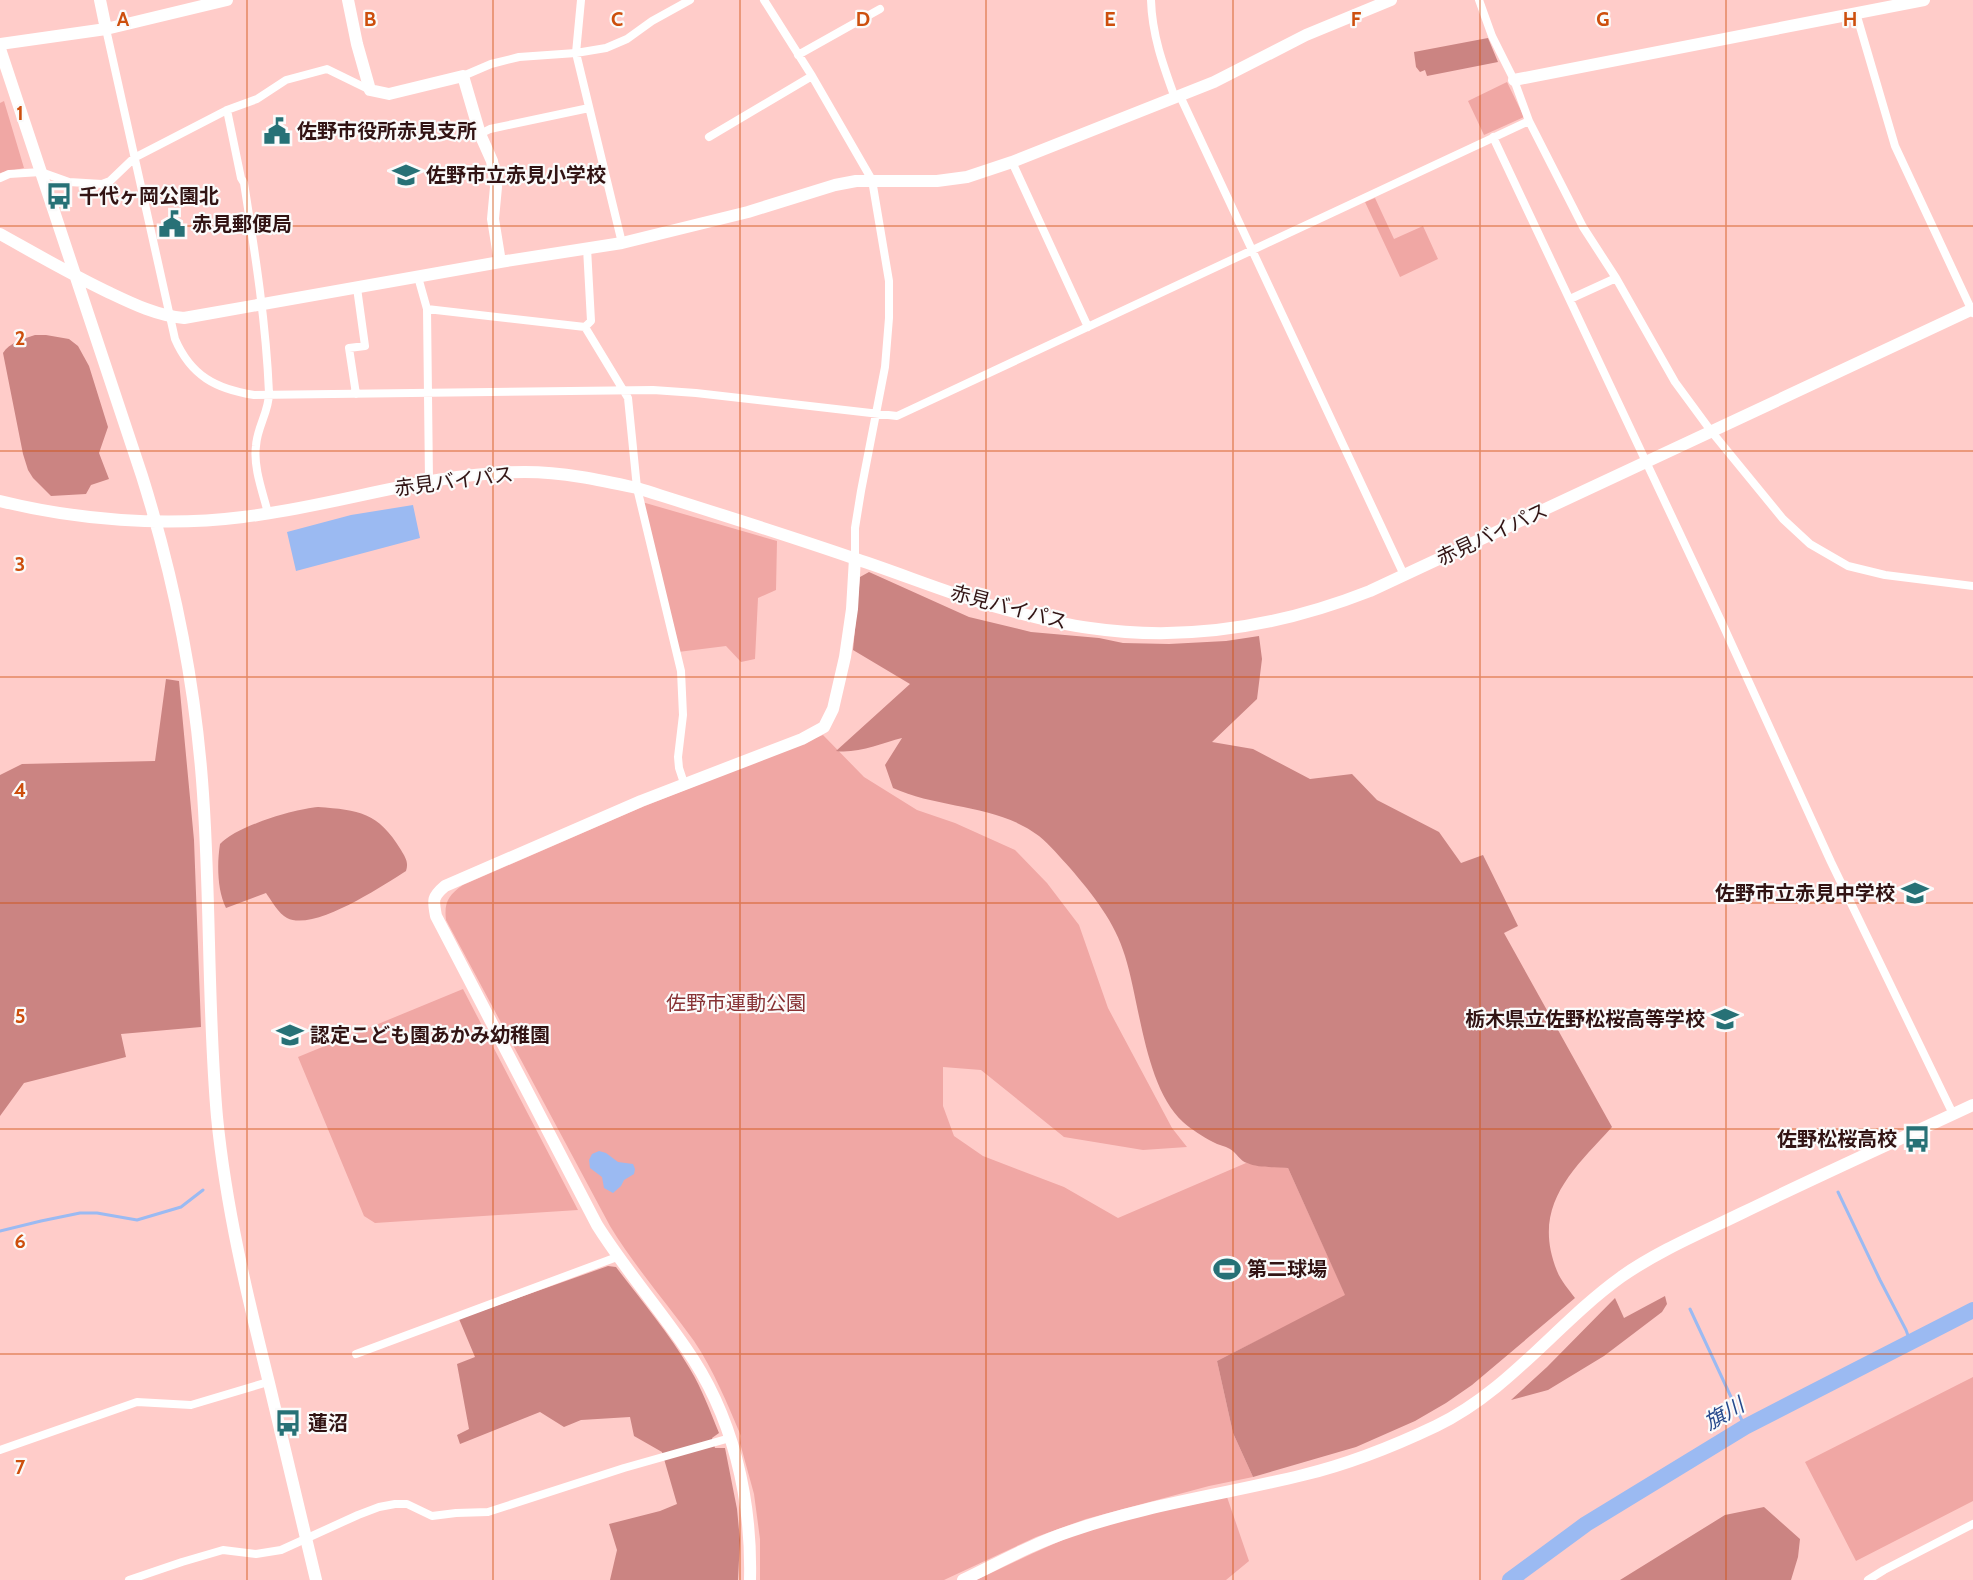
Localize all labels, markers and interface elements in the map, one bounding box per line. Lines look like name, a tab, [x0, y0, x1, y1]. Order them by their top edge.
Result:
text: A	[117, 7, 130, 31]
text: B	[364, 7, 376, 31]
text: C	[611, 7, 623, 31]
text: D	[856, 7, 870, 31]
text: E	[1104, 7, 1116, 31]
text: F	[1351, 7, 1362, 31]
text: G	[1596, 7, 1610, 31]
text: H	[1843, 7, 1857, 31]
text: 1	[16, 101, 24, 125]
public building icon: 佐野市役所赤見支所	[262, 116, 292, 146]
place label: 佐野市役所赤見支所	[297, 119, 477, 143]
school or university icon: 佐野市立赤見小学校	[391, 160, 421, 190]
place label: 佐野市立赤見小学校	[426, 163, 606, 187]
bus stop icon: 千代ヶ岡公園北	[44, 181, 74, 211]
place label: 千代ヶ岡公園北	[79, 184, 219, 208]
public building icon: 赤見郵便局	[157, 209, 187, 239]
place label: 赤見郵便局	[192, 212, 292, 236]
text: 2	[15, 326, 25, 350]
street label: 赤見バイパス	[393, 462, 515, 500]
street label: 赤見バイパス	[1433, 498, 1551, 570]
text: 3	[15, 552, 25, 576]
street label: 赤見バイパス	[948, 580, 1070, 634]
text: 4	[14, 778, 26, 802]
school or university icon: 佐野市立赤見中学校	[1900, 878, 1930, 908]
place label: 佐野市立赤見中学校	[1715, 881, 1895, 905]
park label: 佐野市運動公園	[666, 991, 806, 1015]
text: 5	[15, 1004, 25, 1028]
school or university icon: 栃木県立佐野松桜高等学校	[1710, 1004, 1740, 1034]
place label: 栃木県立佐野松桜高等学校	[1465, 1007, 1705, 1031]
school or university icon: 認定こども園あかみ幼稚園	[275, 1020, 305, 1050]
place label: 認定こども園あかみ幼稚園	[310, 1023, 550, 1047]
bus stop icon: 佐野松桜高校	[1902, 1124, 1932, 1154]
place label: 佐野松桜高校	[1777, 1127, 1897, 1151]
text: 6	[14, 1229, 26, 1253]
sports icon: 第二球場	[1212, 1254, 1242, 1284]
place label: 第二球場	[1247, 1257, 1327, 1281]
water label: 旗川	[1699, 1391, 1750, 1435]
bus stop icon: 蓮沼	[273, 1408, 303, 1438]
place label: 蓮沼	[308, 1411, 348, 1435]
text: 7	[15, 1455, 26, 1479]

